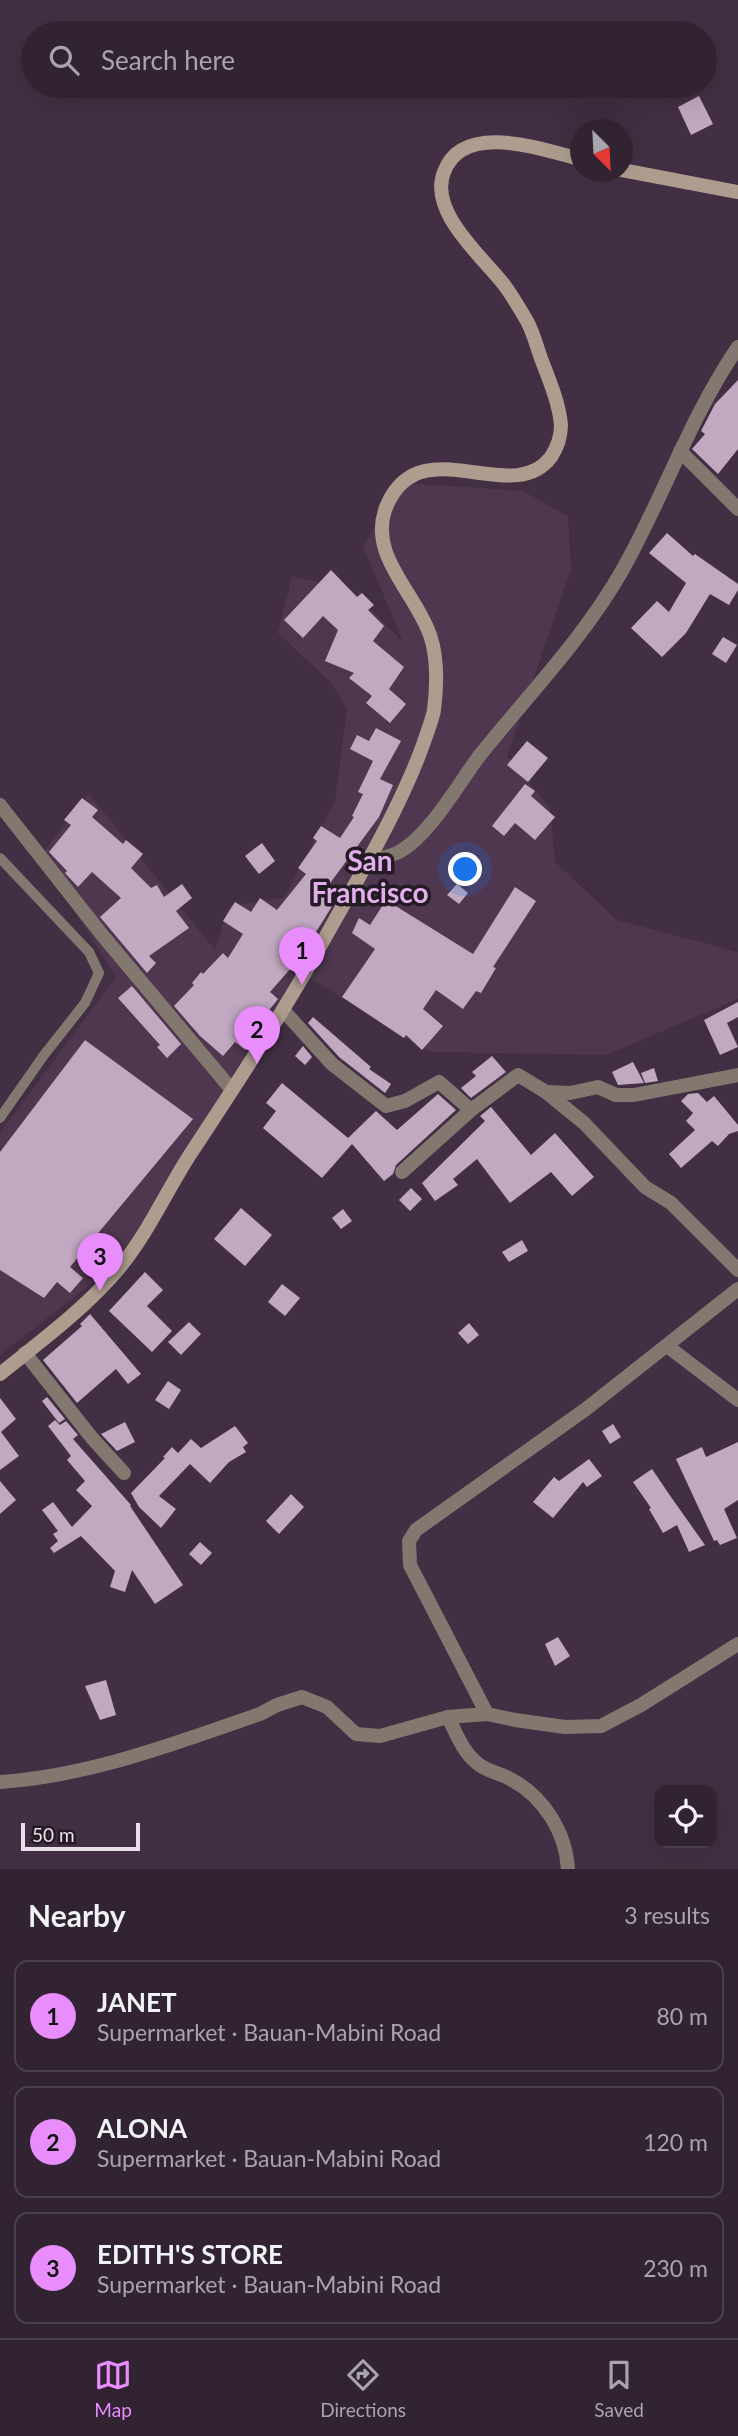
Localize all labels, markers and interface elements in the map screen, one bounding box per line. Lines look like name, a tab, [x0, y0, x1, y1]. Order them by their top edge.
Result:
search box	[21, 21, 717, 98]
icon: search	[45, 41, 83, 79]
text: Search here	[101, 44, 235, 76]
north arrow	[570, 119, 633, 182]
district label: San Francisco	[311, 843, 429, 909]
your location	[448, 852, 482, 886]
pin: 1	[279, 927, 325, 985]
pin: 2	[234, 1006, 280, 1064]
pin: 3	[77, 1233, 123, 1291]
map controls	[654, 1785, 717, 1848]
button: locate	[654, 1785, 717, 1848]
scale bar	[21, 1820, 140, 1852]
text: 50 m	[32, 1823, 75, 1846]
text: Nearby	[28, 1897, 126, 1933]
text: 3 results	[624, 1901, 710, 1929]
text: JANET	[97, 1986, 177, 2018]
text: 1	[46, 2002, 60, 2030]
text: 80 m	[657, 2002, 708, 2030]
text: Supermarket · Bauan-Mabini Road	[97, 2018, 441, 2046]
text: ALONA	[97, 2112, 187, 2144]
text: 2	[46, 2128, 60, 2156]
text: 120 m	[643, 2128, 708, 2156]
text: Supermarket · Bauan-Mabini Road	[97, 2144, 441, 2172]
text: EDITH'S STORE	[97, 2238, 283, 2270]
text: 3	[46, 2254, 60, 2282]
text: 230 m	[643, 2254, 708, 2282]
text: Supermarket · Bauan-Mabini Road	[97, 2270, 441, 2298]
tab: Map	[94, 2356, 132, 2421]
tab: Directions	[320, 2356, 406, 2421]
tab: Saved	[594, 2356, 644, 2421]

